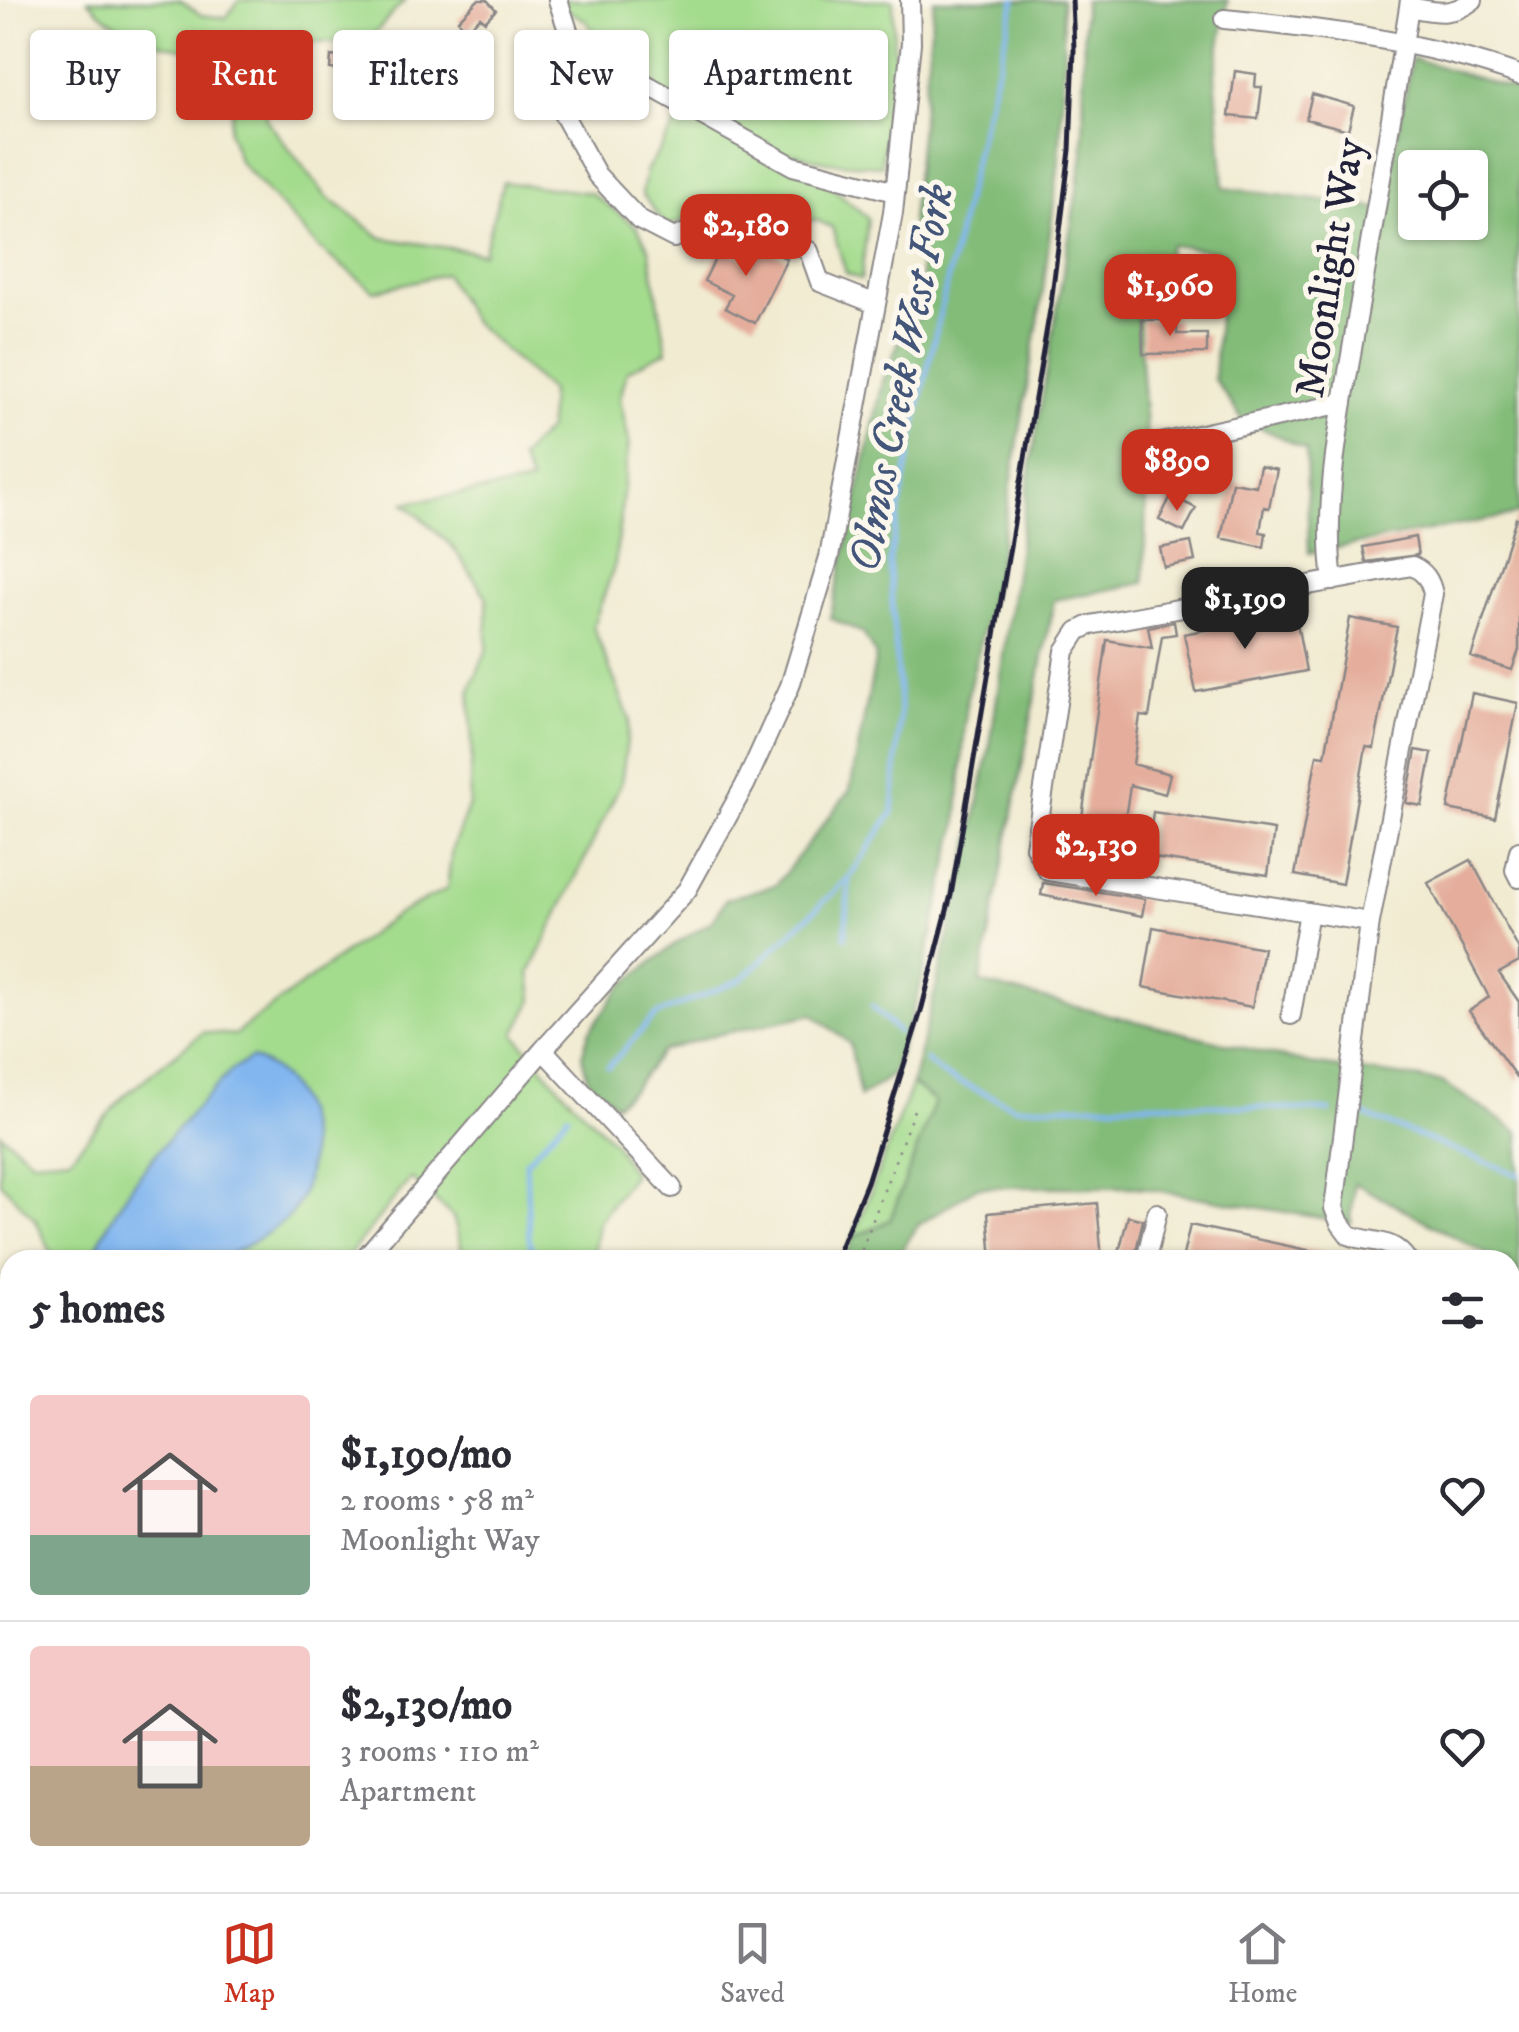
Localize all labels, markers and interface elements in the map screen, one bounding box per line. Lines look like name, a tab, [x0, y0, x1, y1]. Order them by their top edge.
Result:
chip: Buy	[30, 30, 156, 120]
chip: Rent	[176, 30, 313, 120]
chip: Filters	[333, 30, 494, 120]
chip: New	[514, 30, 649, 120]
chip: Apartment	[669, 30, 888, 120]
street label: Moonlight Way	[1285, 133, 1377, 402]
map controls	[1398, 150, 1488, 240]
button: locate	[1398, 150, 1488, 240]
water label: Olmos Creek West Fork	[837, 179, 967, 576]
pin: $2,180	[665, 194, 827, 279]
text: $2,180	[702, 206, 790, 246]
pin: $1,960	[1089, 254, 1251, 339]
text: $1,960	[1126, 266, 1214, 306]
pin: $890	[1118, 429, 1236, 514]
text: $890	[1144, 441, 1210, 481]
pin: $1,190	[1164, 567, 1326, 652]
text: $1,190	[1204, 579, 1286, 619]
pin: $2,130	[1015, 814, 1177, 899]
text: $2,130	[1054, 826, 1138, 866]
icon: filters	[1435, 1283, 1490, 1338]
text: 5 homes	[30, 1284, 165, 1336]
text: $1,190/mo	[340, 1429, 512, 1481]
icon: home	[110, 1435, 230, 1555]
icon: heart	[1435, 1468, 1490, 1523]
text: 2 rooms · 58 m²	[340, 1481, 534, 1521]
text: Moonlight Way	[340, 1521, 540, 1561]
text: $2,130/mo	[340, 1680, 512, 1732]
icon: home	[110, 1686, 230, 1806]
icon: heart	[1435, 1719, 1490, 1774]
text: 3 rooms · 110 m²	[340, 1732, 539, 1772]
text: Apartment	[340, 1772, 476, 1812]
tab: Map	[222, 1916, 277, 2011]
tab: Saved	[720, 1916, 785, 2011]
tab: Home	[1228, 1916, 1297, 2011]

